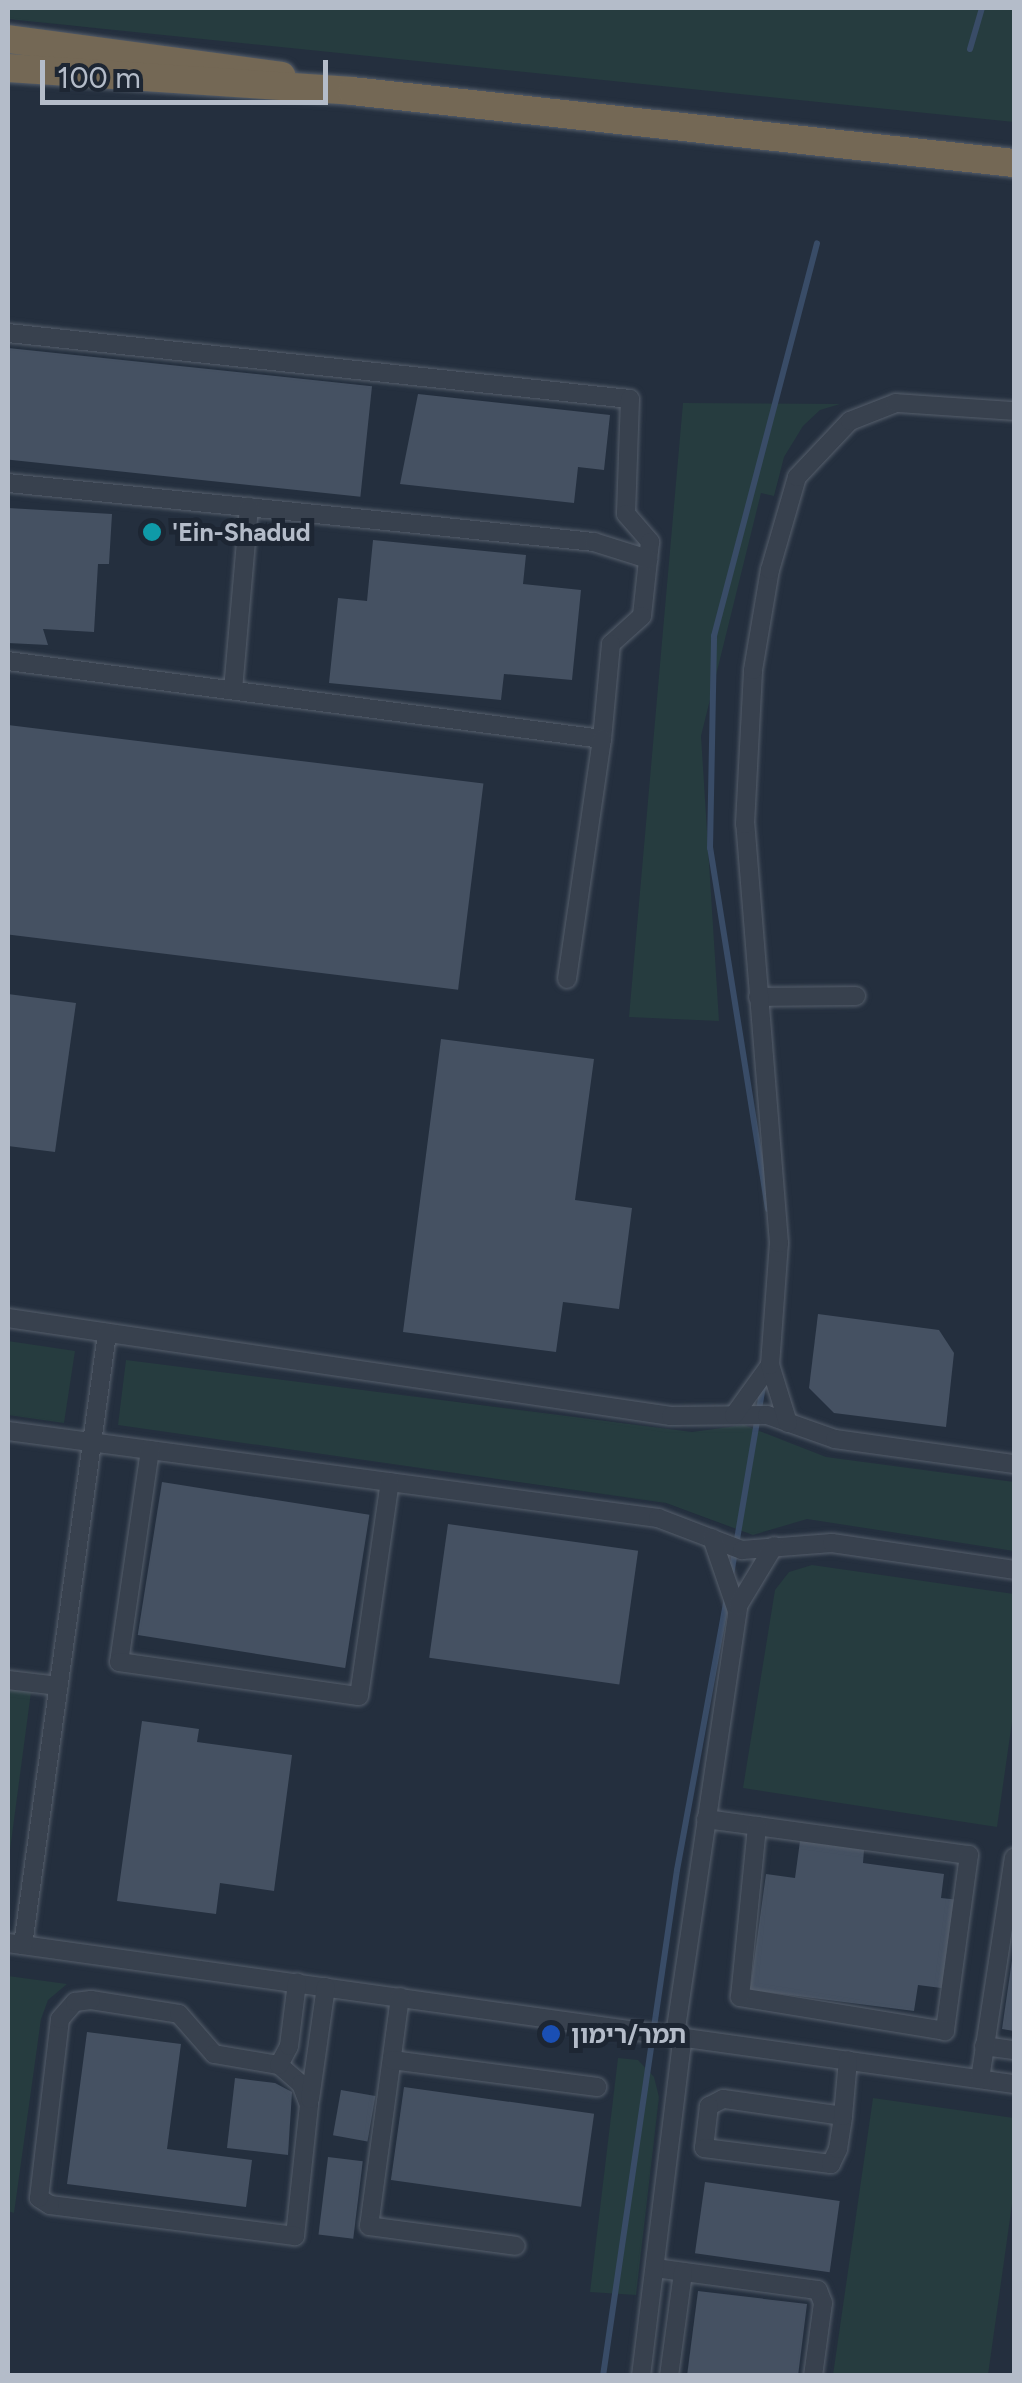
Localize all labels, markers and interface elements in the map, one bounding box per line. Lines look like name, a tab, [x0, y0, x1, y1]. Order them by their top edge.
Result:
scale bar	[45, 40, 332, 102]
text: 100 m	[57, 59, 141, 96]
place label: 'Ein-Shadud	[172, 517, 310, 547]
marker: 'Ein-Shadud	[141, 521, 163, 543]
place label: תמר/רימון	[571, 2019, 686, 2049]
marker: תמר/רימון	[540, 2023, 562, 2045]

